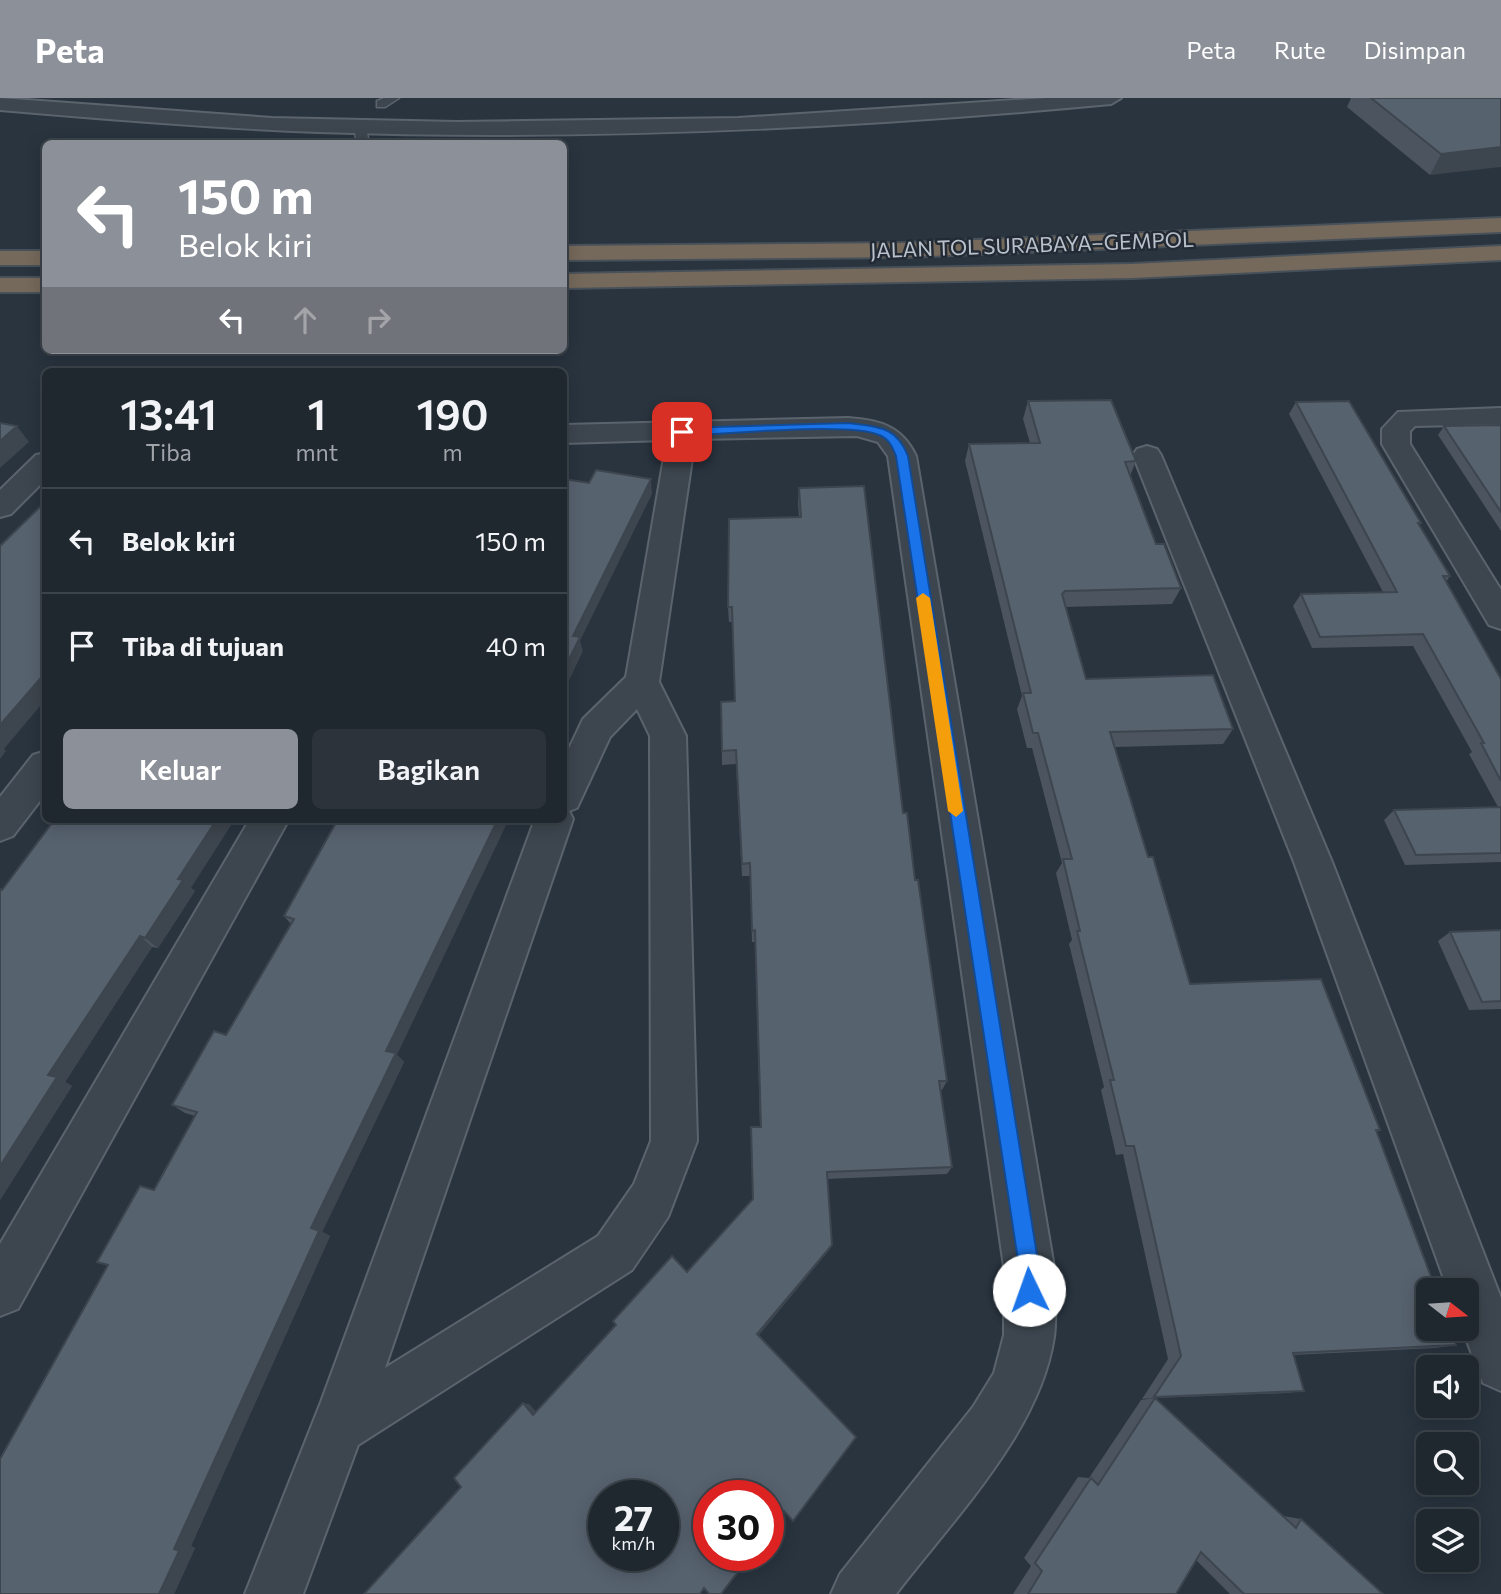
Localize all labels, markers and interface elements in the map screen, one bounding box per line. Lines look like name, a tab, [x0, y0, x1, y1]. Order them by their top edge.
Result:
text: Peta	[35, 29, 105, 70]
text: Peta	[1186, 35, 1236, 64]
text: Rute	[1274, 35, 1326, 64]
text: Disimpan	[1364, 35, 1466, 64]
text: 150 m	[178, 164, 313, 224]
icon: left	[63, 168, 154, 259]
text: Belok kiri	[178, 224, 313, 264]
street label: JALAN TOL SURABAYA–GEMPOL	[870, 226, 1194, 262]
icon: left	[213, 301, 251, 339]
icon: ahead	[286, 301, 324, 339]
icon: right	[359, 301, 397, 339]
text: 13:41	[120, 387, 217, 439]
text: 1	[307, 387, 326, 439]
text: 190	[416, 387, 489, 439]
pin	[652, 402, 712, 462]
icon: arrive	[663, 413, 701, 451]
text: Tiba	[146, 438, 192, 466]
text: mnt	[295, 438, 338, 466]
text: m	[442, 438, 463, 466]
icon: left	[63, 522, 101, 560]
text: Belok kiri	[122, 525, 236, 556]
text: 150 m	[475, 525, 546, 556]
icon: arrive	[63, 627, 101, 665]
text: Tiba di tujuan	[122, 630, 284, 661]
text: 40 m	[486, 630, 546, 661]
button: Keluar	[63, 729, 298, 809]
button: Bagikan	[312, 729, 546, 809]
position arrow	[992, 1253, 1066, 1327]
north arrow	[1416, 1278, 1479, 1340]
map controls	[1416, 1278, 1479, 1572]
button: sound	[1416, 1355, 1479, 1418]
button: search	[1416, 1432, 1479, 1495]
speed limit sign: 30	[693, 1480, 784, 1571]
text: 27	[614, 1495, 653, 1538]
button: layers	[1416, 1509, 1479, 1572]
text: km/h	[612, 1532, 655, 1554]

